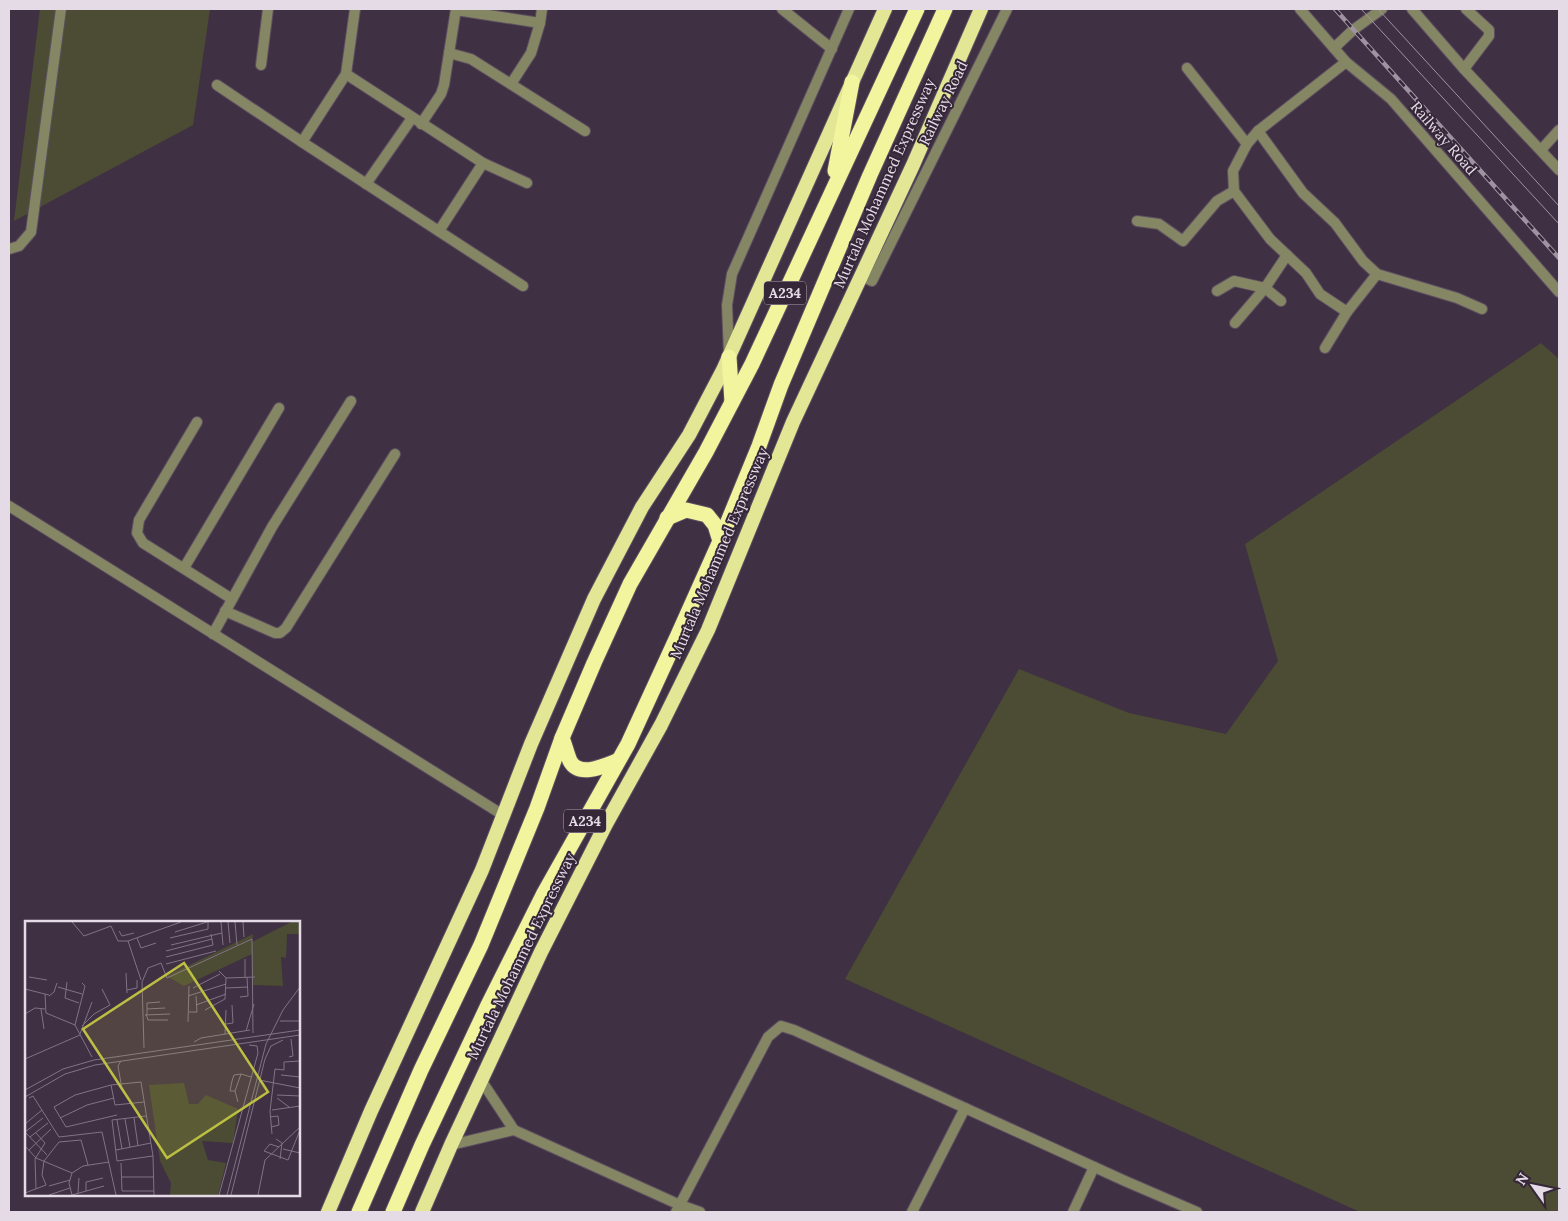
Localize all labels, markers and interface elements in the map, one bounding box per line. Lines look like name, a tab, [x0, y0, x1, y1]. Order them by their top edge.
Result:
street label: Railway Road	[914, 58, 972, 148]
street label: Murtala Mohammed Expressway	[829, 75, 939, 291]
street label: Railway Road	[1407, 97, 1481, 179]
road number: A234	[764, 282, 806, 304]
street label: Murtala Mohammed Expressway	[666, 444, 772, 661]
road number: A234	[564, 809, 606, 832]
street label: Murtala Mohammed Expressway	[463, 849, 579, 1062]
inset map	[25, 921, 300, 1196]
north arrow	[1508, 1161, 1558, 1211]
text: N	[1512, 1169, 1533, 1188]

